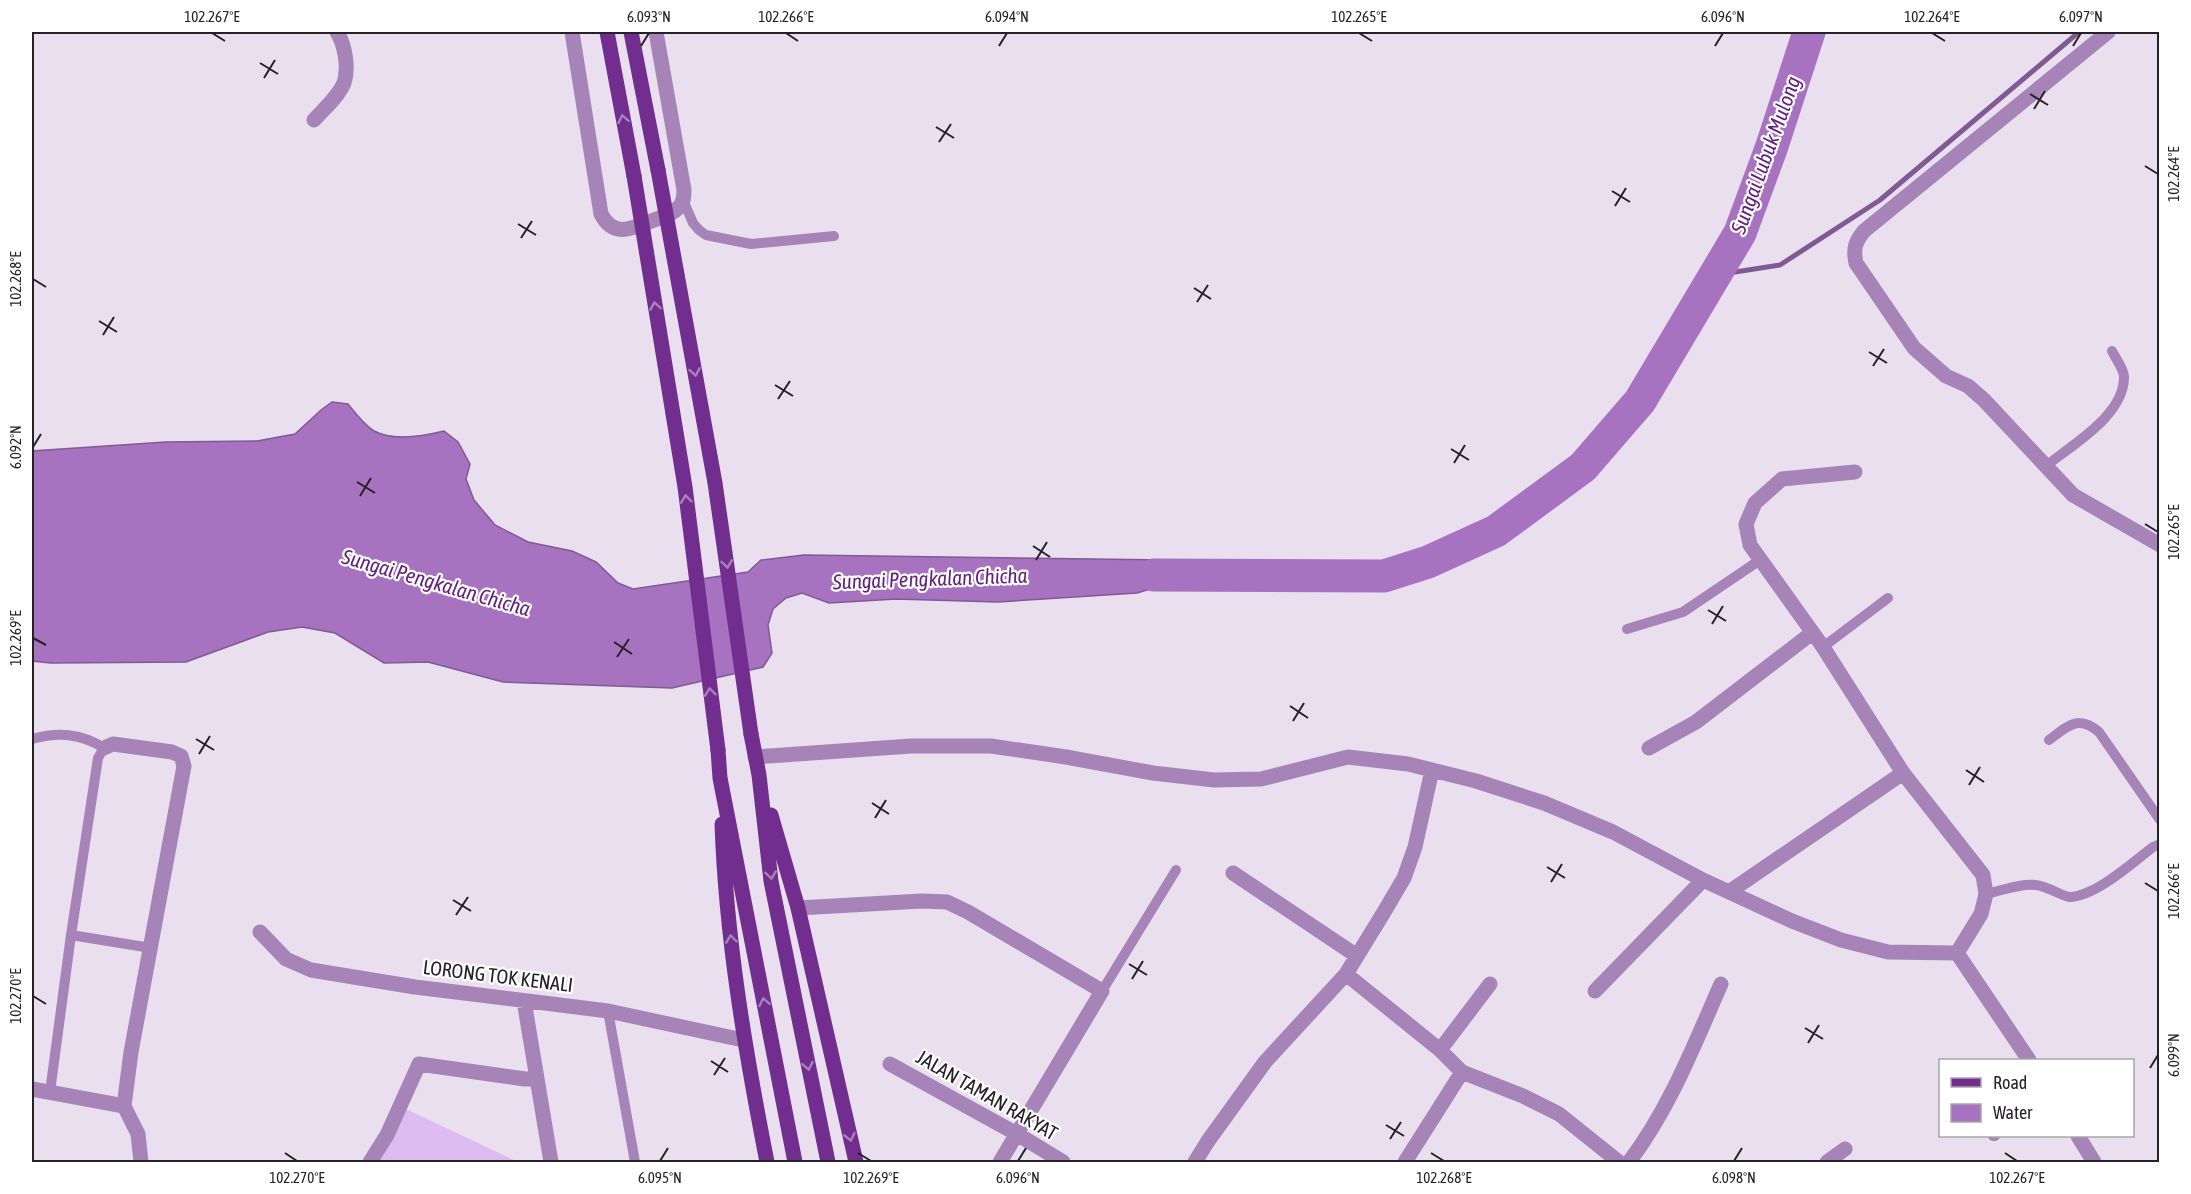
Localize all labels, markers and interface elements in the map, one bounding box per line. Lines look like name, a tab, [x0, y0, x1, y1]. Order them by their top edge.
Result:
text: 102.267°E	[184, 8, 240, 25]
text: 6.093°N	[627, 8, 671, 25]
text: 102.266°E	[758, 8, 814, 25]
text: 6.094°N	[985, 8, 1029, 25]
text: 102.265°E	[1331, 8, 1387, 25]
text: 6.096°N	[1701, 8, 1745, 25]
text: 102.264°E	[1904, 8, 1960, 25]
text: 6.097°N	[2059, 8, 2103, 25]
water label: Sungai Lubuk Mulong	[1725, 73, 1805, 238]
one-way arrow	[617, 114, 630, 124]
text: 102.264°E	[2165, 146, 2182, 202]
text: 102.268°E	[7, 251, 24, 307]
one-way arrow	[650, 302, 662, 311]
one-way arrow	[688, 367, 701, 377]
text: 6.092°N	[7, 425, 24, 469]
one-way arrow	[680, 494, 693, 503]
text: 102.265°E	[2165, 504, 2182, 560]
water label: Sungai Pengkalan Chicha	[338, 543, 533, 620]
one-way arrow	[720, 560, 733, 569]
water label: Sungai Pengkalan Chicha	[831, 563, 1028, 593]
text: 102.269°E	[7, 610, 24, 666]
one-way arrow	[705, 688, 717, 697]
text: 102.266°E	[2165, 863, 2182, 919]
one-way arrow	[764, 870, 776, 879]
one-way arrow	[725, 935, 737, 944]
street label: LORONG TOK KENALI	[422, 955, 574, 996]
text: 102.270°E	[7, 968, 24, 1024]
one-way arrow	[758, 997, 771, 1007]
text: 6.099°N	[2165, 1033, 2182, 1077]
street label: JALAN TAMAN RAKYAT	[913, 1045, 1062, 1144]
legend	[1939, 1059, 2134, 1137]
one-way arrow	[801, 1061, 814, 1071]
text: Road	[1993, 1072, 2027, 1093]
text: Water	[1993, 1102, 2033, 1123]
one-way arrow	[843, 1132, 856, 1142]
text: 102.270°E	[269, 1169, 325, 1186]
text: 6.095°N	[638, 1169, 682, 1186]
text: 102.269°E	[843, 1169, 899, 1186]
text: 6.096°N	[996, 1169, 1040, 1186]
text: 102.268°E	[1416, 1169, 1472, 1186]
text: 6.098°N	[1712, 1169, 1756, 1186]
text: 102.267°E	[1989, 1169, 2045, 1186]

